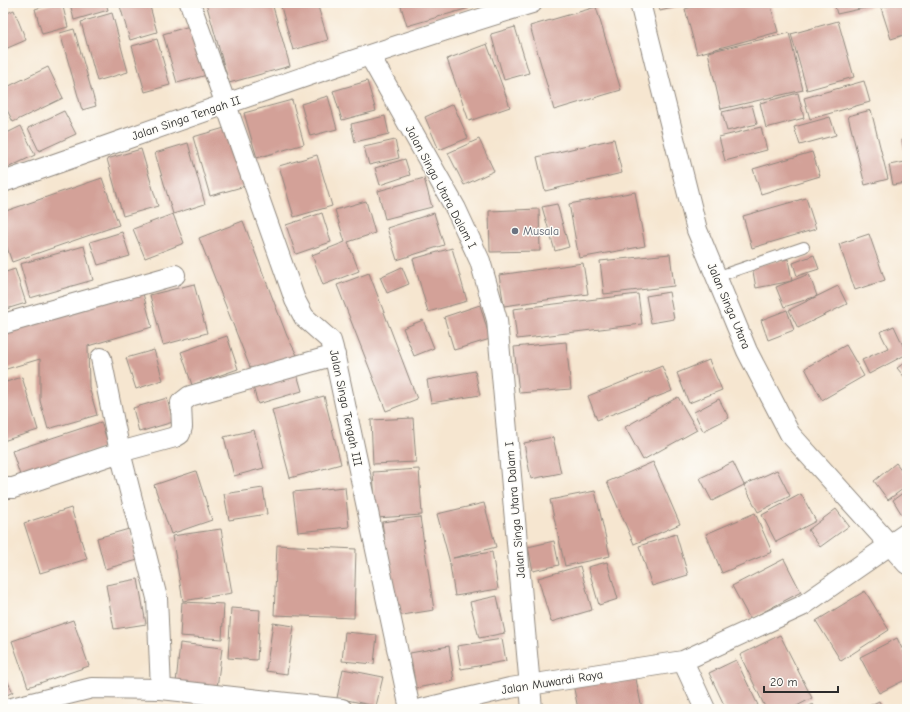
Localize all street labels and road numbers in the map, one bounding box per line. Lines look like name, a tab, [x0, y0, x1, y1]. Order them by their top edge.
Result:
street label: Jalan Singa Tengah II	[130, 93, 242, 143]
street label: Jalan Singa Utara Dalam I	[403, 123, 480, 251]
street label: Jalan Singa Utara	[705, 261, 753, 351]
street label: Jalan Singa Tengah III	[327, 348, 365, 468]
street label: Jalan Singa Utara Dalam I	[502, 441, 528, 579]
street label: Jalan Muwardi Raya	[500, 667, 604, 697]

